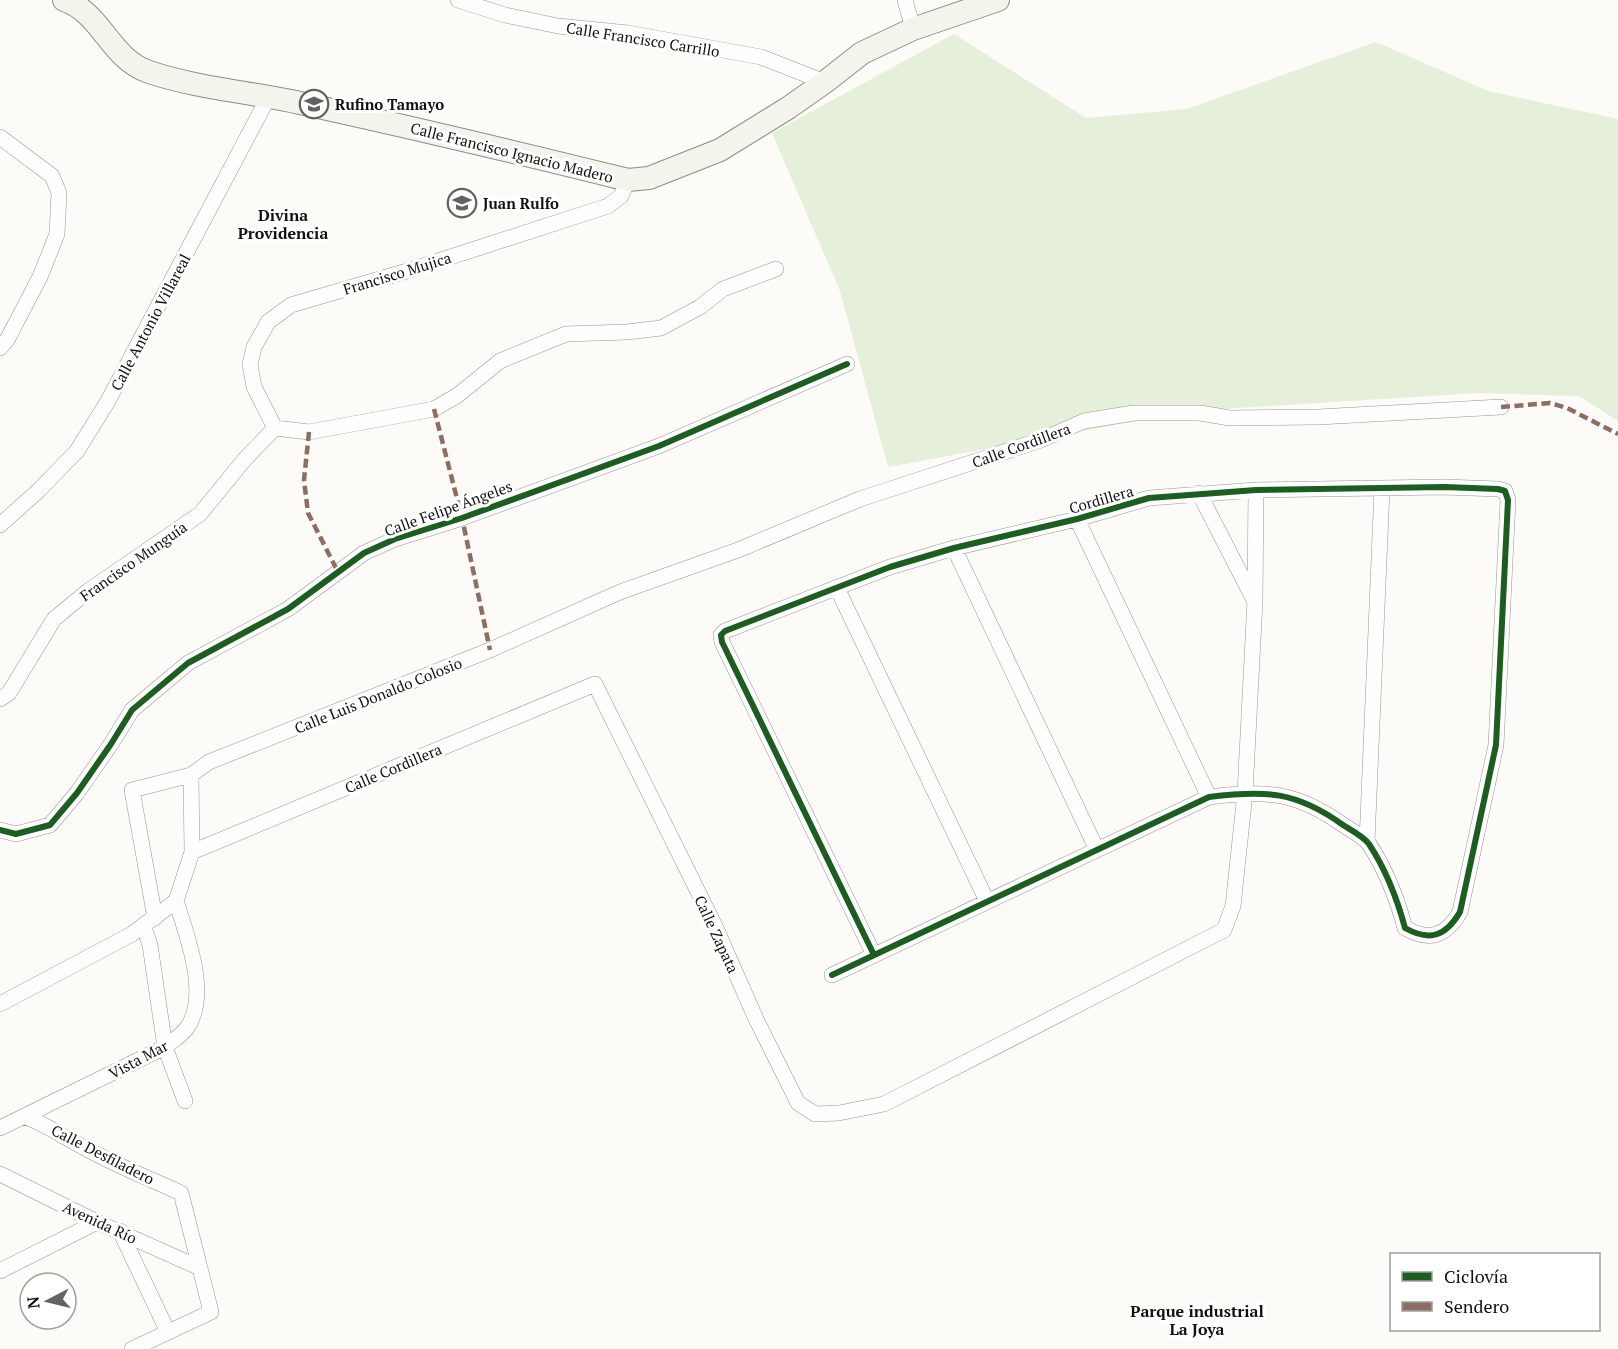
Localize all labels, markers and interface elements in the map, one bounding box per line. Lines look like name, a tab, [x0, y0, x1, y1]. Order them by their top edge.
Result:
street label: Calle Francisco Carrillo	[565, 17, 721, 61]
school or university icon: Rufino Tamayo	[298, 88, 330, 120]
place label: Rufino Tamayo	[335, 94, 444, 114]
street label: Calle Francisco Ignacio Madero	[409, 117, 615, 187]
school or university icon: Juan Rulfo	[446, 187, 478, 219]
place label: Juan Rulfo	[483, 193, 559, 213]
district label: Divina Providencia	[238, 204, 328, 244]
street label: Francisco Mujica	[340, 247, 454, 299]
street label: Calle Antonio Villareal	[106, 250, 194, 394]
street label: Calle Cordillera	[969, 418, 1073, 472]
street label: Calle Felipe Ángeles	[381, 476, 515, 540]
street label: Cordillera	[1066, 480, 1136, 518]
street label: Francisco Munguía	[76, 516, 191, 605]
street label: Calle Luis Donaldo Colosio	[291, 652, 465, 738]
street label: Calle Cordillera	[341, 738, 445, 797]
street label: Calle Zapata	[690, 892, 744, 976]
street label: Vista Mar	[105, 1035, 171, 1083]
street label: Calle Desfiladero	[48, 1119, 158, 1189]
street label: Avenida Río	[60, 1196, 140, 1248]
legend	[1390, 1253, 1600, 1331]
text: Ciclovía	[1444, 1264, 1508, 1288]
north arrow	[18, 1271, 78, 1331]
text: Sendero	[1444, 1294, 1509, 1318]
text: N	[21, 1295, 45, 1310]
district label: Parque industrial La Joya	[1130, 1300, 1264, 1340]

